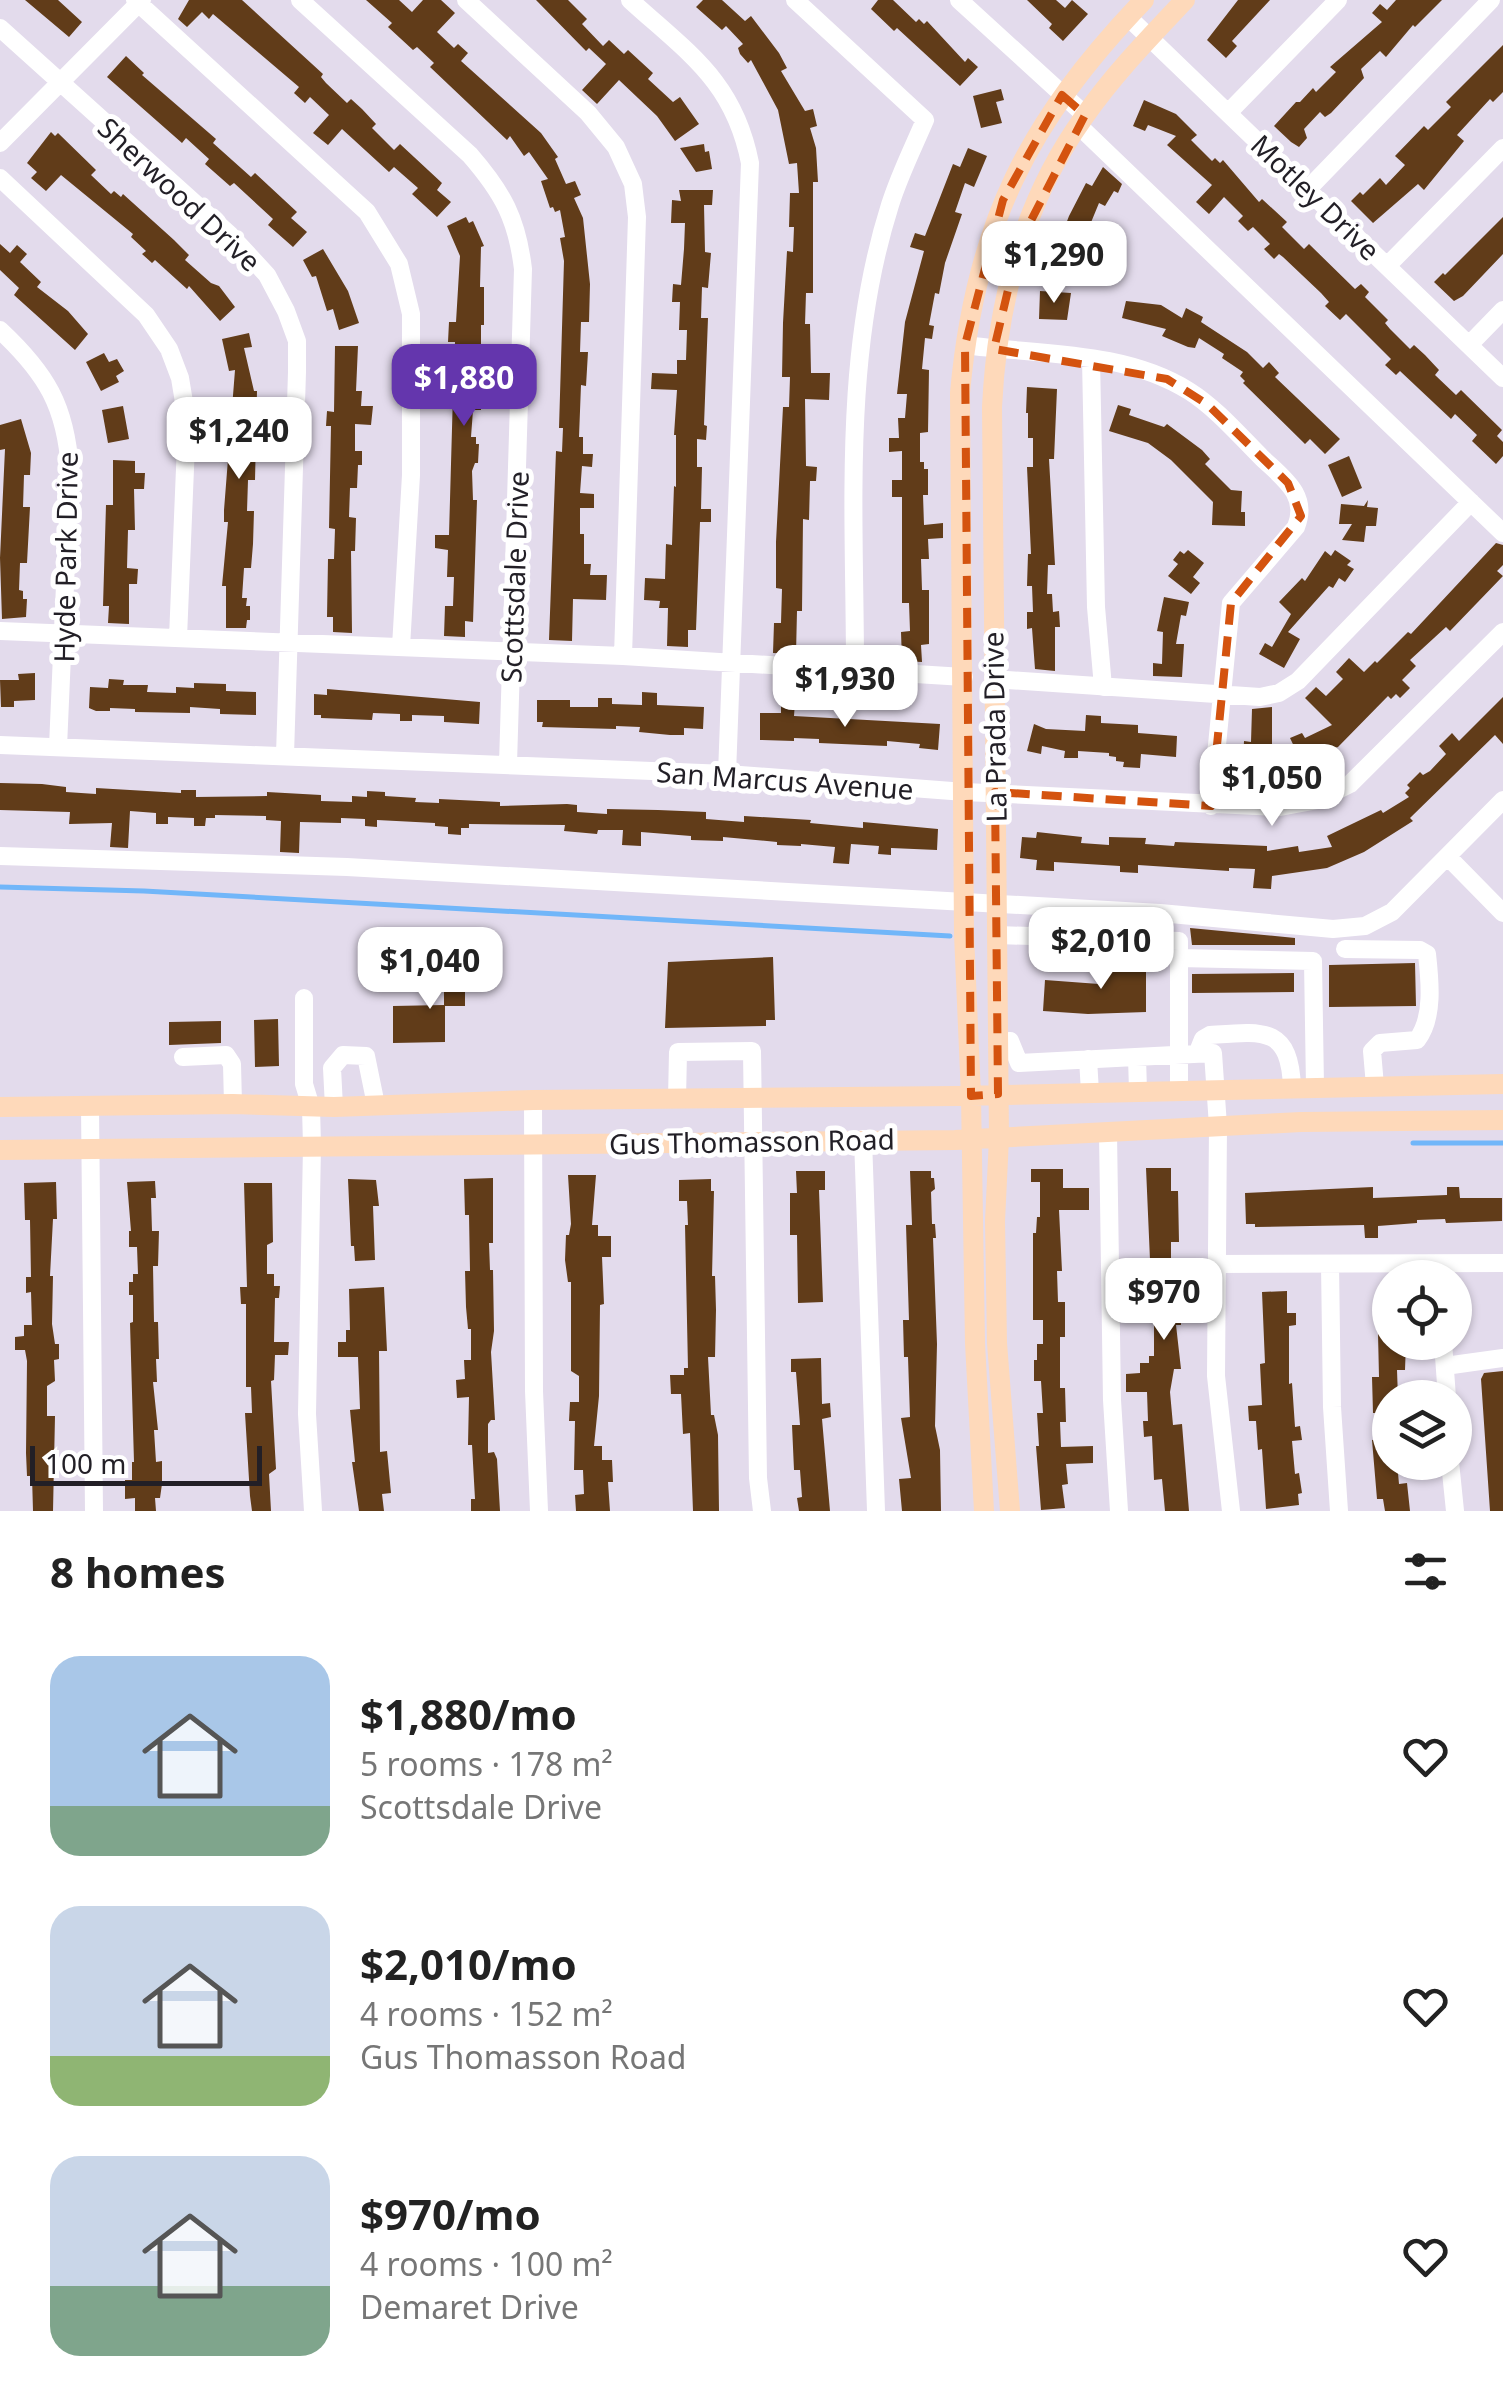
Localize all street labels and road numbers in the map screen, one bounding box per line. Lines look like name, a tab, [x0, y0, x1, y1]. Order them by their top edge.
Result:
street label: Sherwood Drive	[90, 109, 270, 279]
street label: Motley Drive	[1243, 126, 1389, 268]
street label: Hyde Park Drive	[44, 451, 86, 663]
street label: Scottsdale Drive	[491, 470, 537, 684]
street label: La Prada Drive	[973, 631, 1015, 823]
street label: San Marcus Avenue	[655, 752, 915, 808]
street label: Gus Thomasson Road	[609, 1120, 895, 1162]

